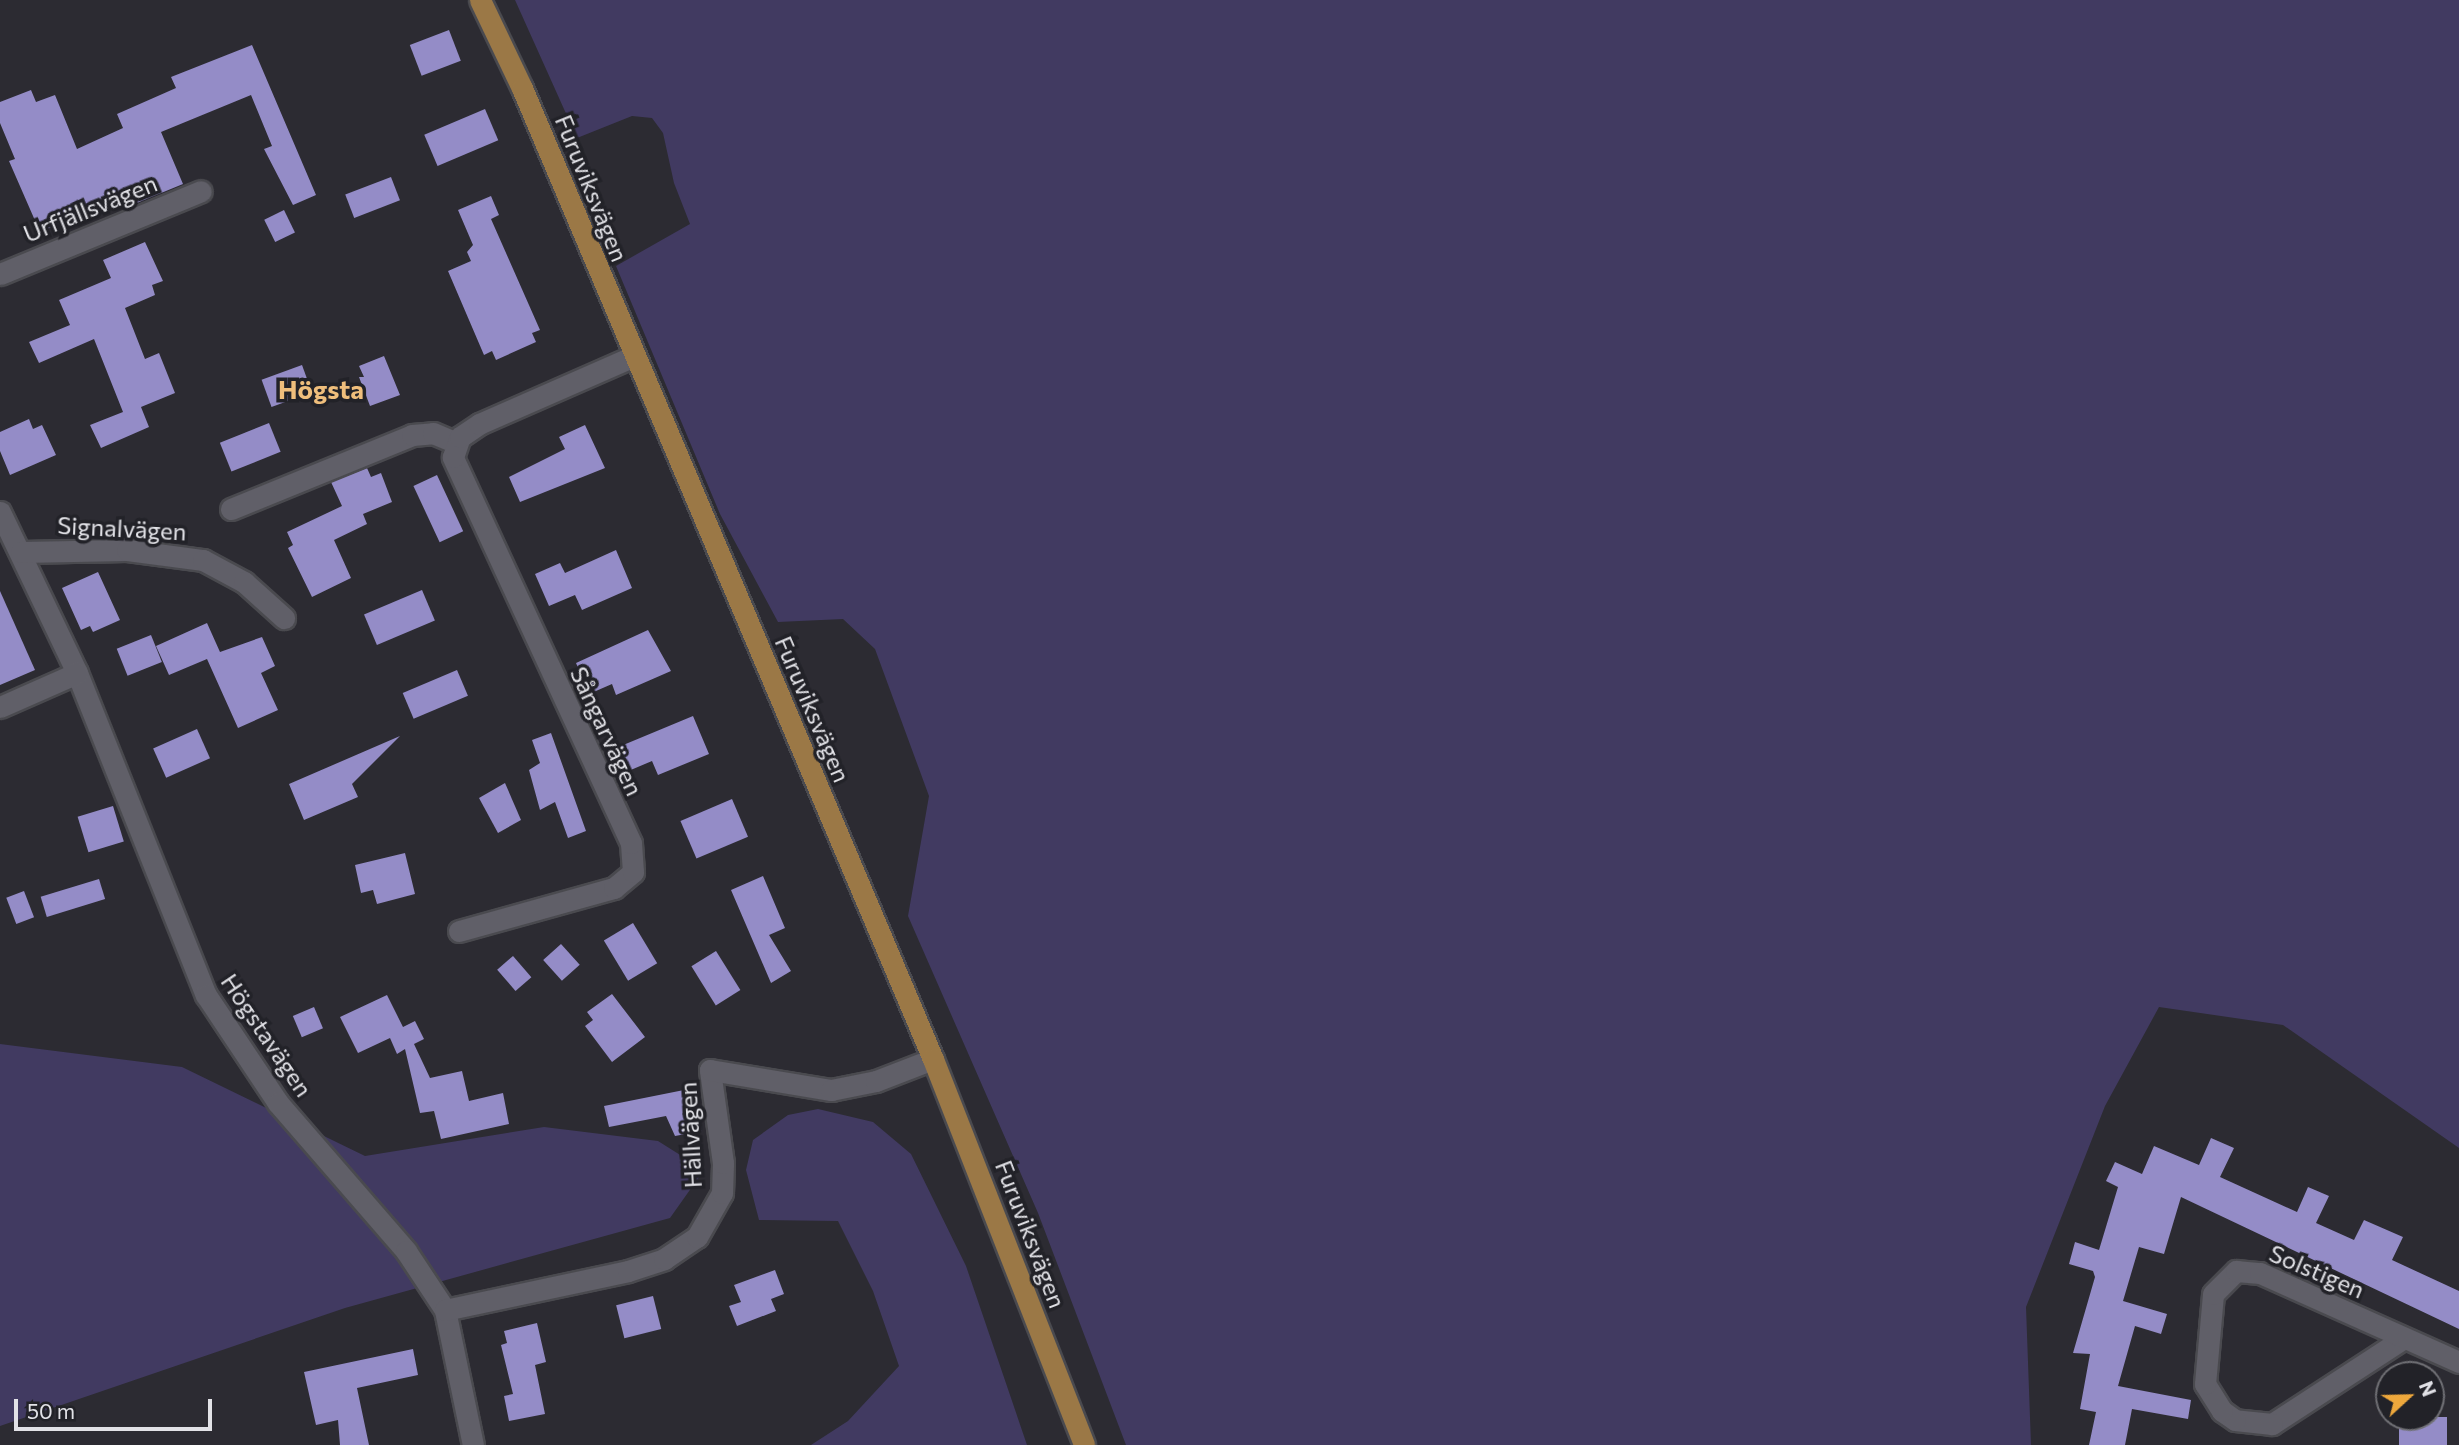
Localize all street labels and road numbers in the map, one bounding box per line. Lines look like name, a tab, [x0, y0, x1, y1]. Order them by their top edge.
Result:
street label: Furuviksvägen	[549, 110, 635, 266]
street label: Urfjällsvägen	[19, 168, 161, 248]
street label: Signalvägen	[57, 510, 187, 546]
street label: Furuviksvägen	[769, 632, 857, 786]
street label: Sångarvägen	[565, 662, 649, 800]
street label: Högstavägen	[215, 968, 319, 1102]
street label: Hällvägen	[673, 1081, 707, 1189]
street label: Furuviksvägen	[990, 1156, 1072, 1312]
street label: Solstigen	[2265, 1238, 2369, 1304]

